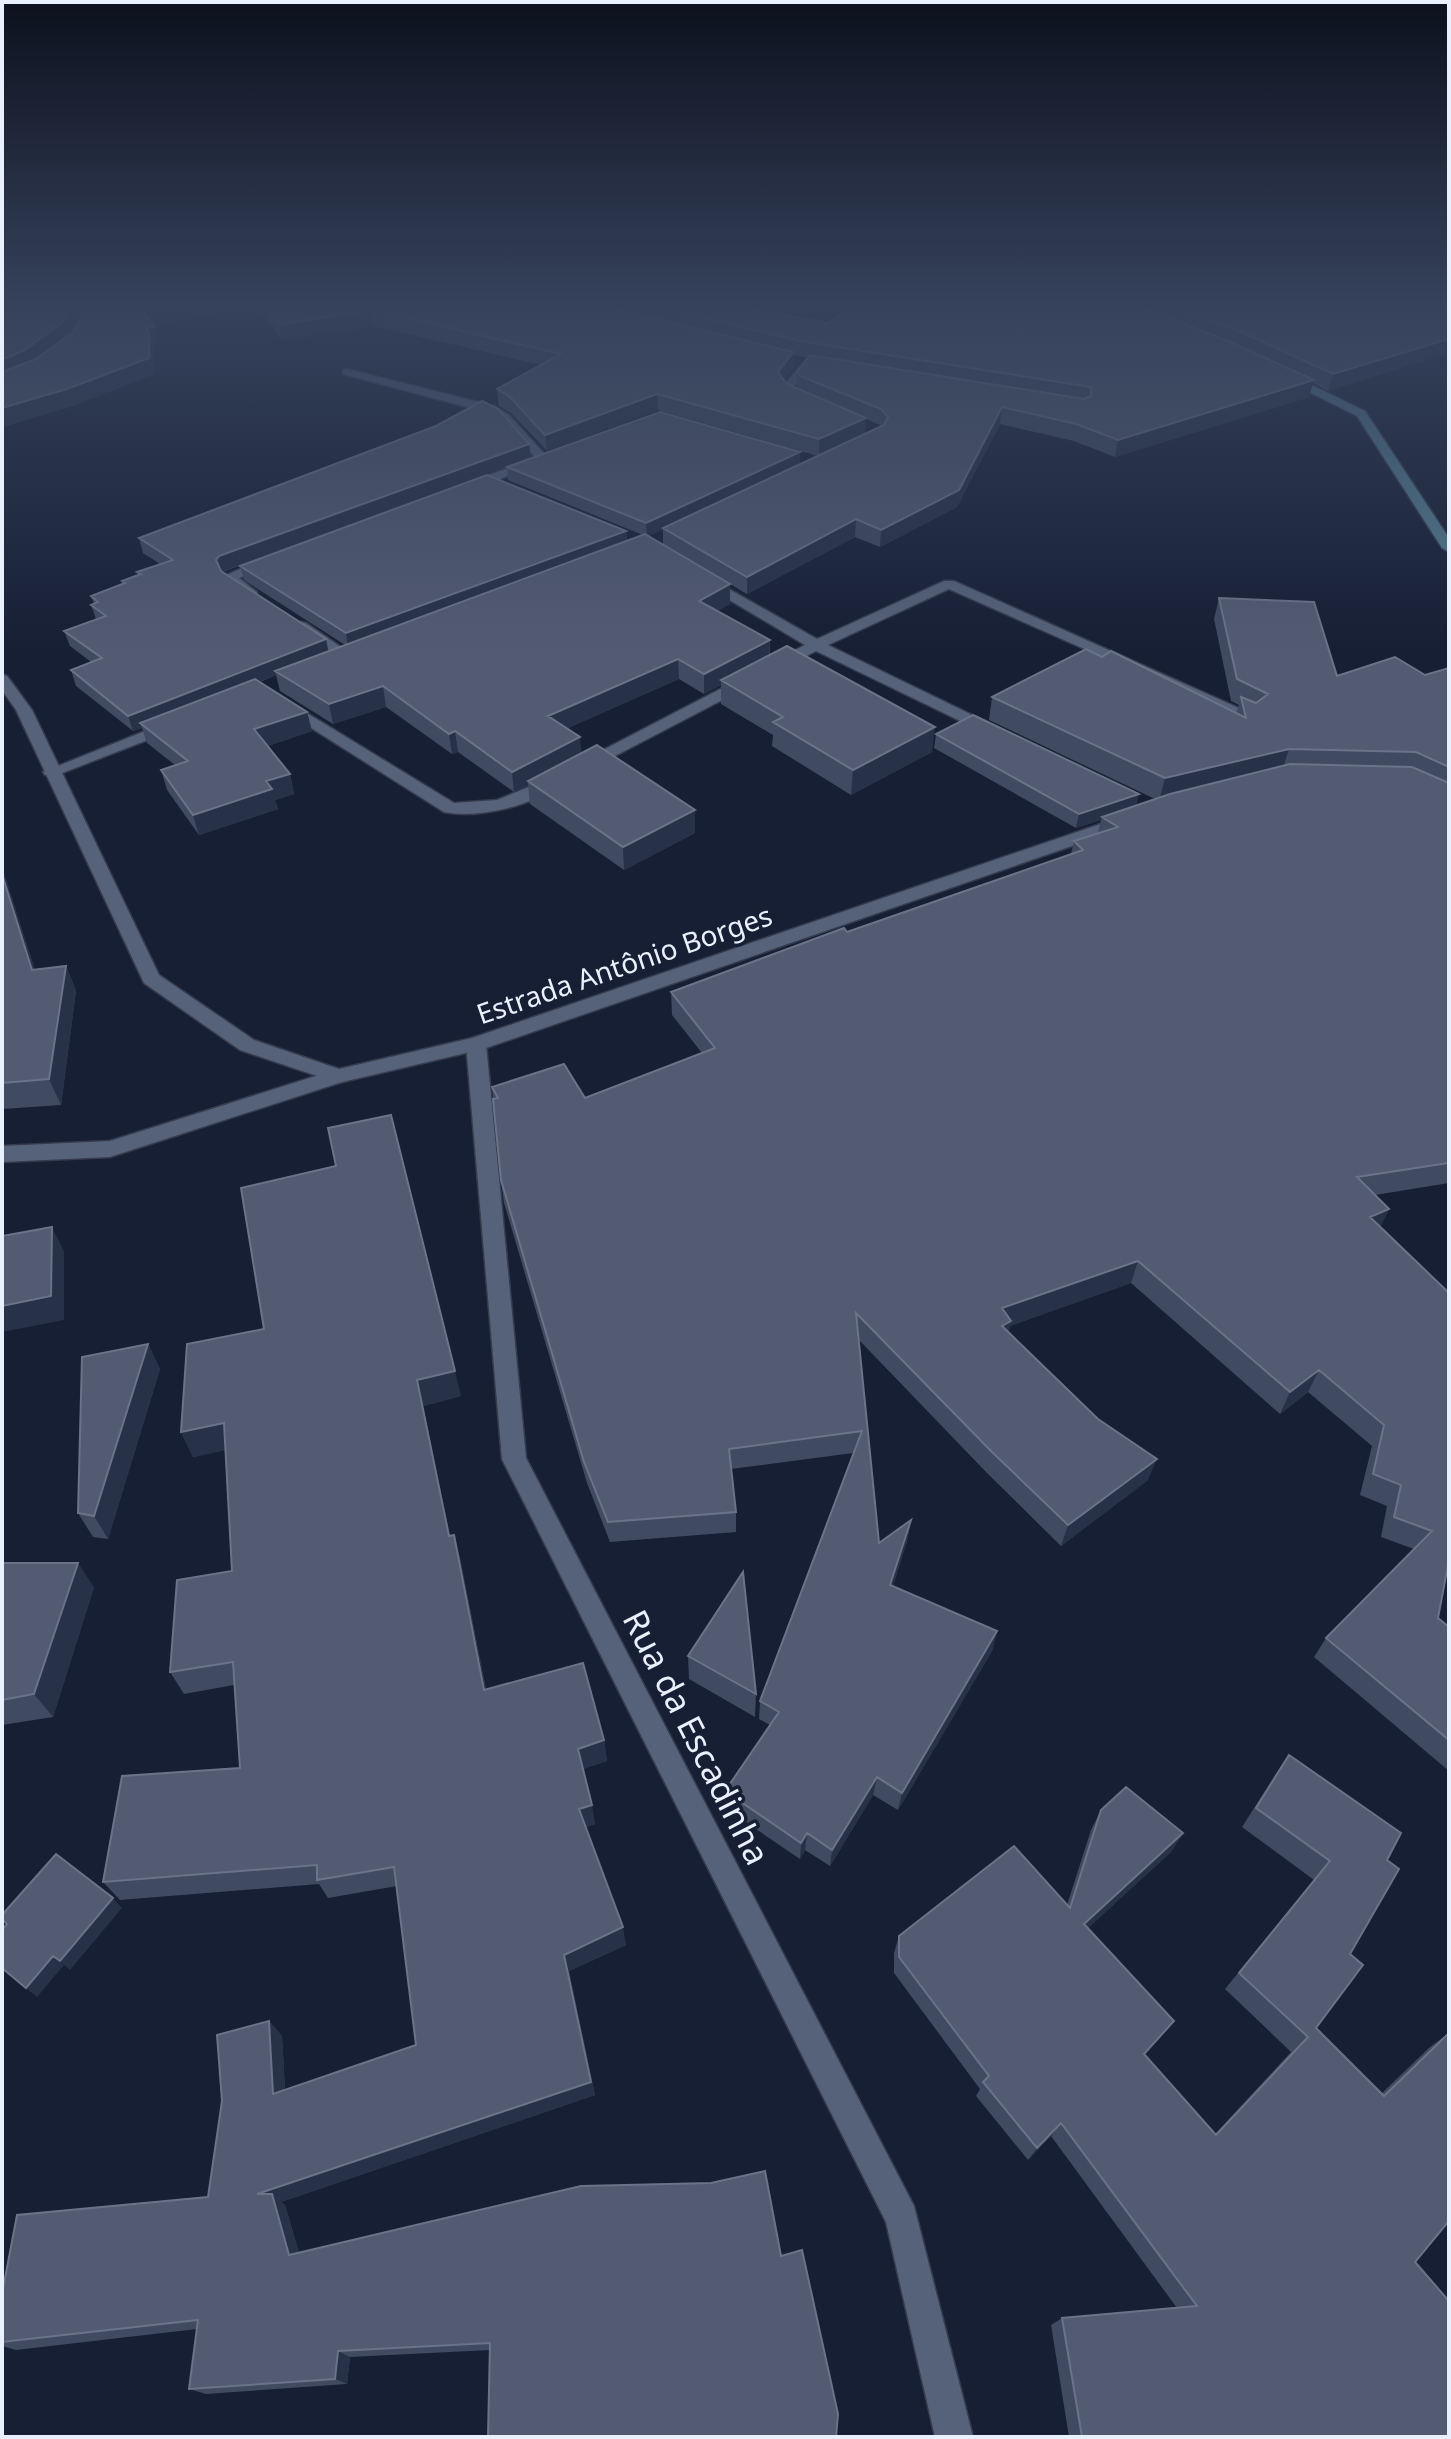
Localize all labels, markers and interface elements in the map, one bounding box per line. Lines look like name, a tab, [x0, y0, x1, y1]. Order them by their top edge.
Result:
street label: Estrada Antônio Borges	[471, 896, 777, 1032]
street label: Rua da Escadinha	[613, 1602, 781, 1872]

